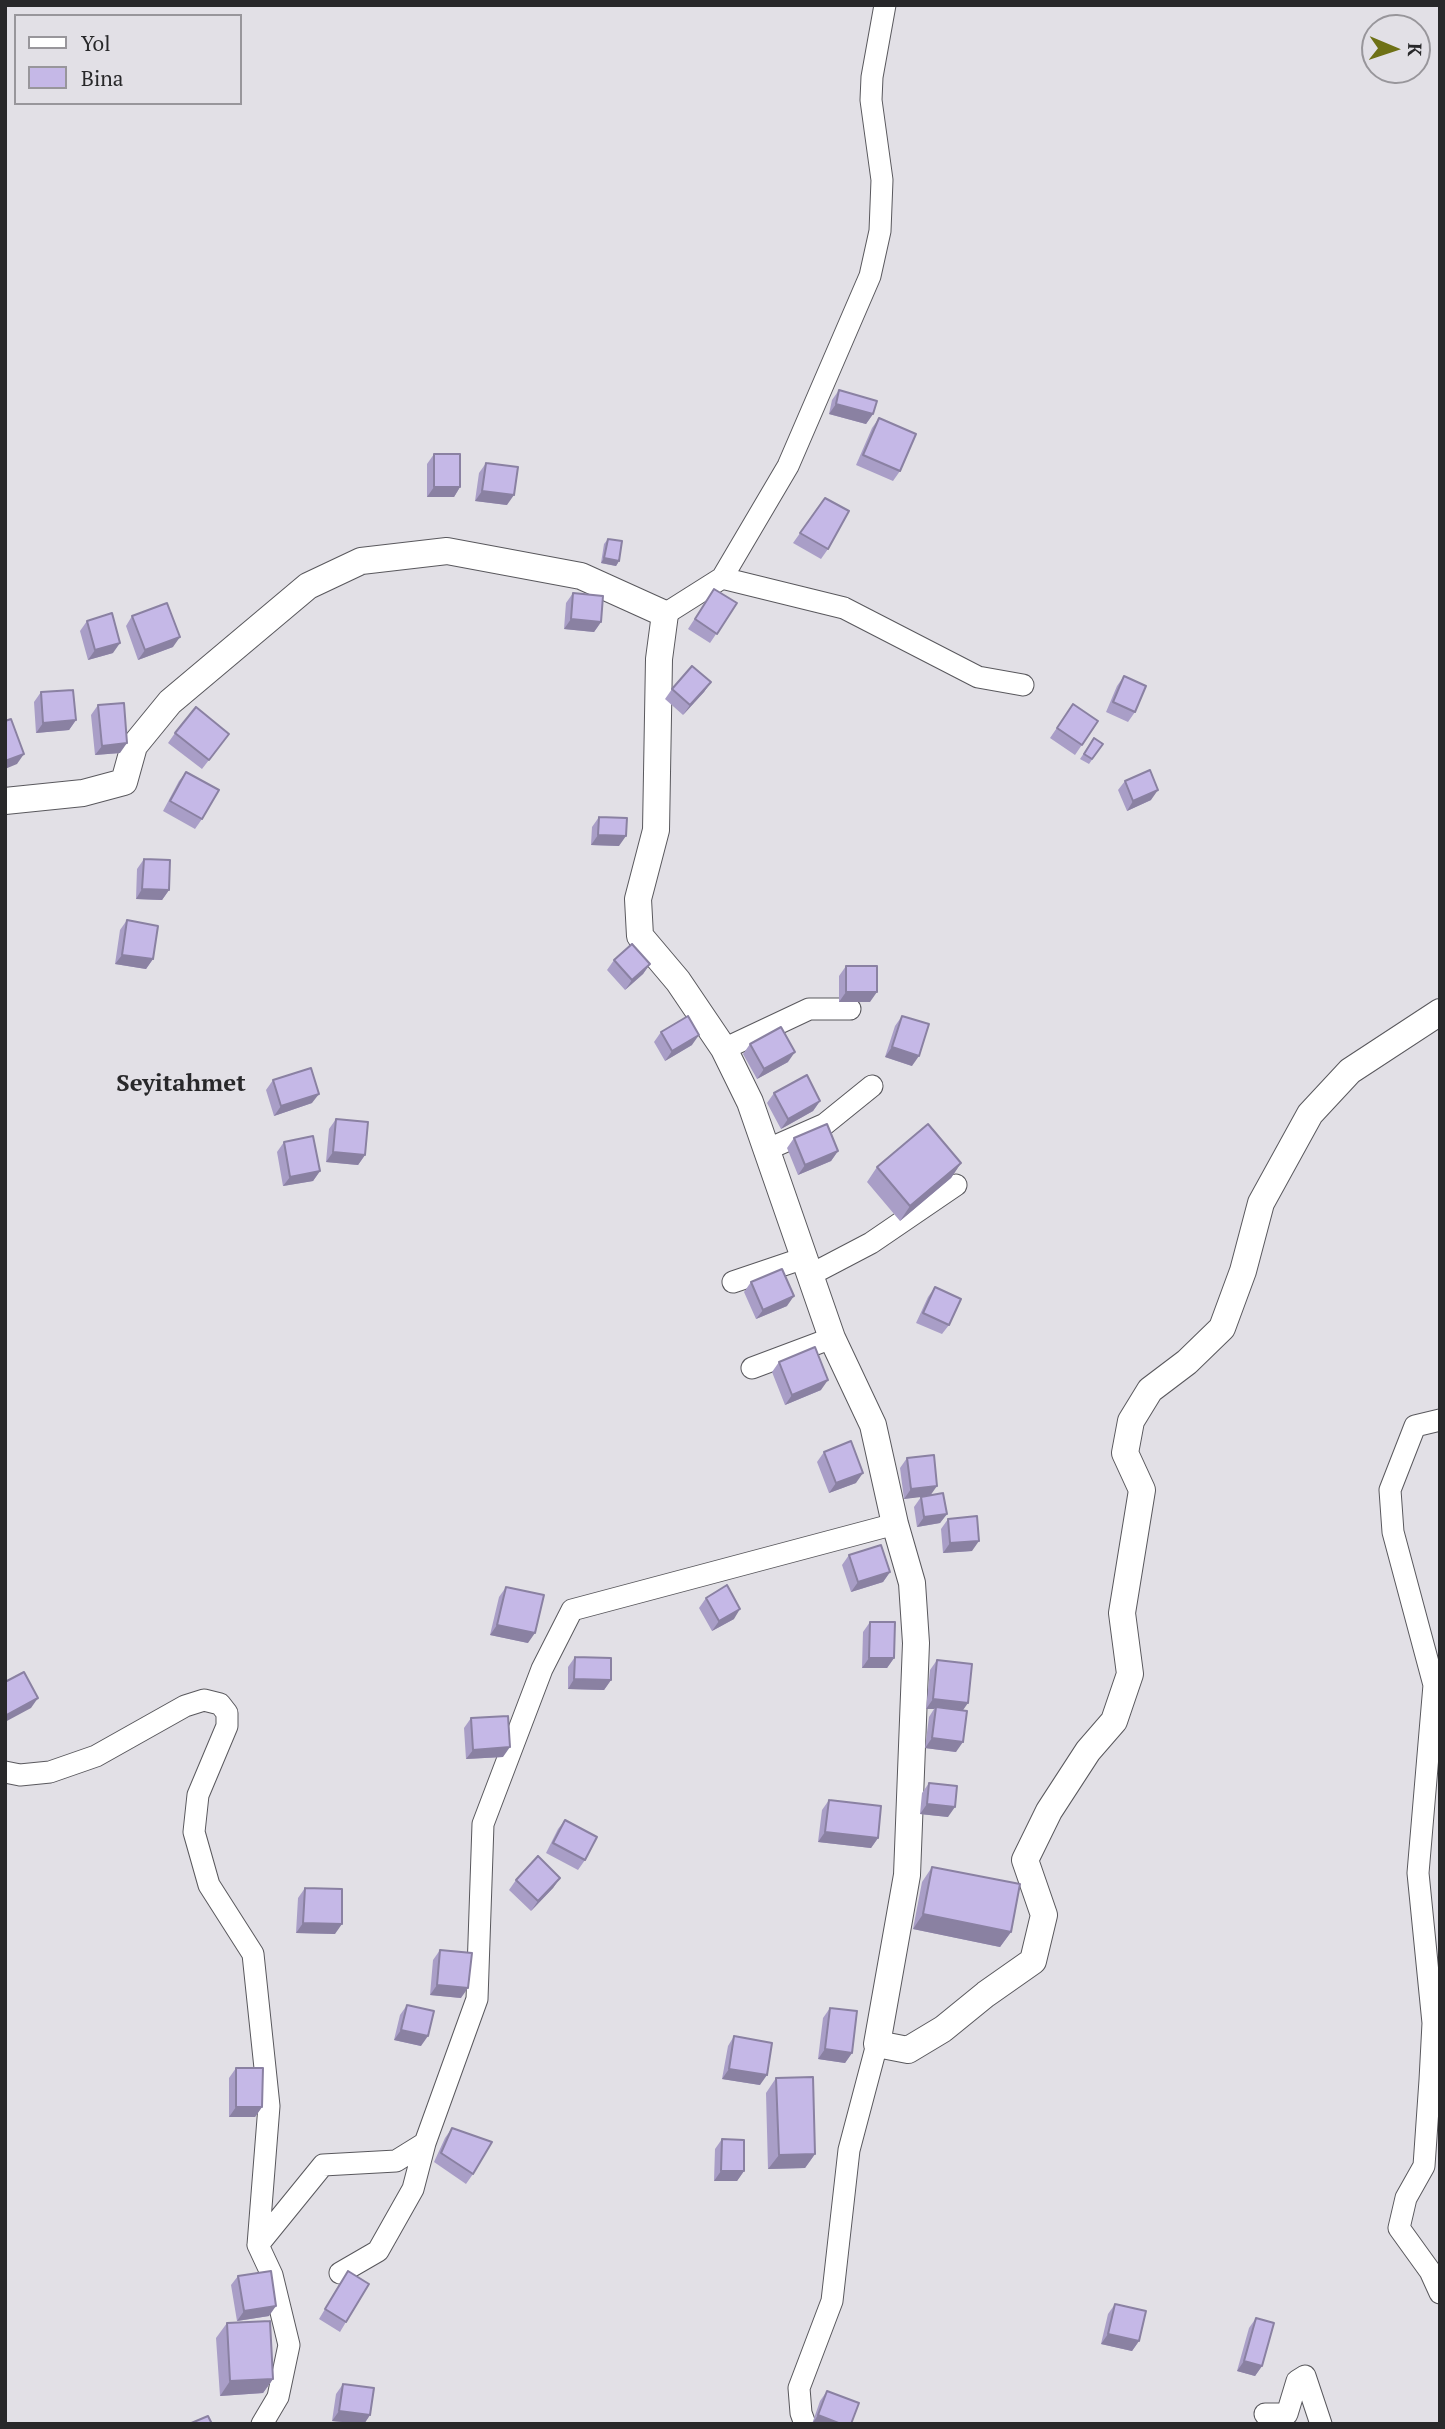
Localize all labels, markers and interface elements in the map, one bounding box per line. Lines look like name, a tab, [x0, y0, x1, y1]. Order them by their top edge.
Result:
legend	[14, 14, 242, 105]
north arrow	[1361, 14, 1431, 84]
text: Yol	[81, 29, 111, 57]
text: K	[1403, 42, 1428, 57]
text: Bina	[81, 64, 123, 92]
district label: Seyitahmet	[116, 1070, 246, 1098]

